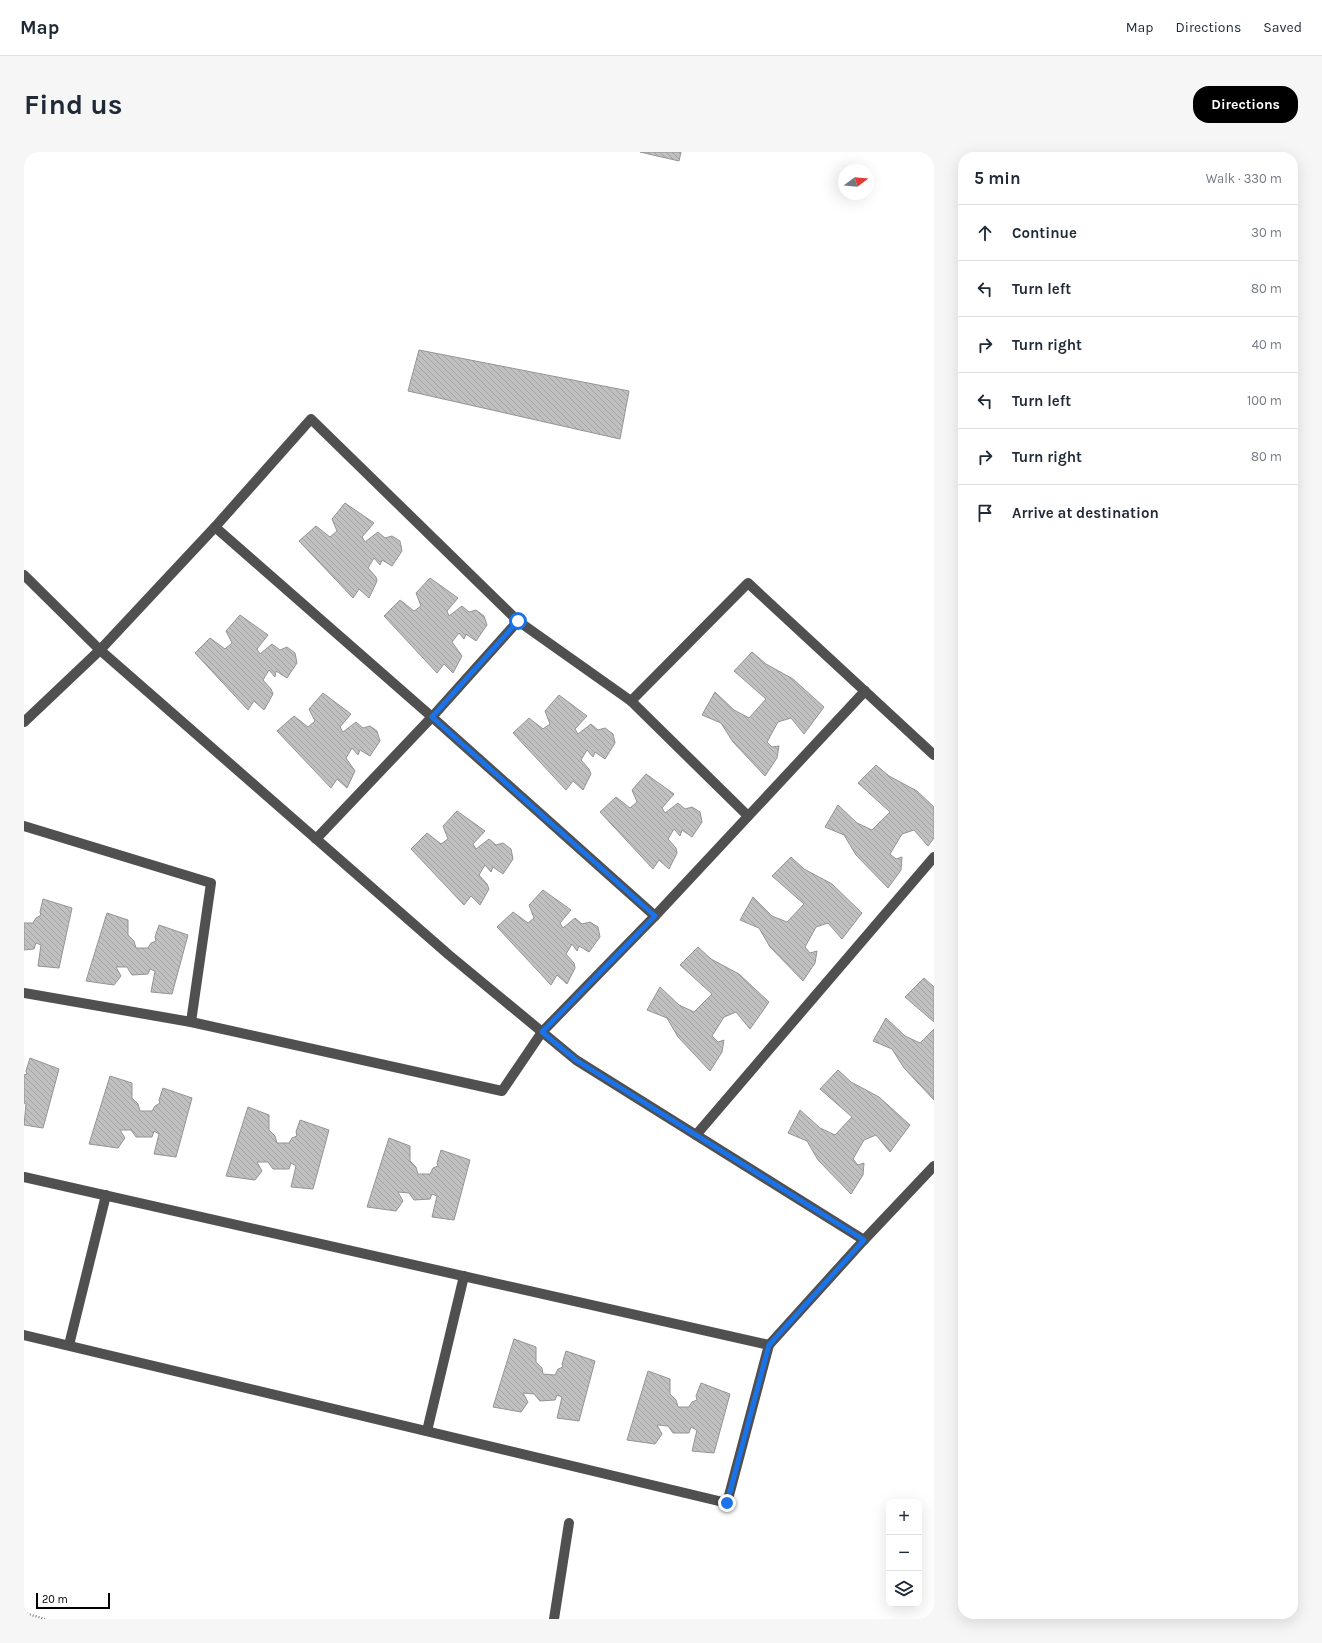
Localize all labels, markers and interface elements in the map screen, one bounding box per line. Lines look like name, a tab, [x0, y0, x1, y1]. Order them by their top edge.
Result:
text: Map	[20, 17, 59, 39]
text: Map	[1126, 19, 1154, 36]
text: Directions	[1176, 19, 1241, 36]
text: Saved	[1263, 19, 1302, 36]
button: Directions	[1193, 86, 1298, 123]
text: Find us	[24, 88, 123, 121]
north arrow	[838, 164, 874, 200]
text: 5 min	[974, 168, 1021, 188]
text: Walk · 330 m	[1206, 171, 1282, 186]
icon: ahead	[974, 222, 996, 244]
text: Continue	[1012, 224, 1077, 242]
text: 30 m	[1251, 225, 1282, 240]
icon: left	[974, 278, 996, 300]
text: Turn left	[1012, 280, 1071, 298]
text: 80 m	[1251, 281, 1282, 296]
icon: right	[974, 334, 996, 356]
text: Turn right	[1012, 336, 1082, 354]
text: 40 m	[1252, 337, 1282, 352]
icon: left	[974, 390, 996, 412]
text: Turn left	[1012, 392, 1071, 410]
text: 100 m	[1247, 393, 1282, 408]
icon: right	[974, 446, 996, 468]
text: Turn right	[1012, 448, 1082, 466]
text: 80 m	[1251, 449, 1282, 464]
icon: arrive	[974, 502, 996, 524]
text: Arrive at destination	[1012, 504, 1159, 522]
route start	[509, 612, 527, 630]
route end	[718, 1494, 736, 1512]
map controls	[886, 1499, 922, 1607]
button: +	[886, 1499, 922, 1535]
button: −	[886, 1535, 922, 1571]
button: layers	[886, 1571, 922, 1607]
scale bar	[36, 1591, 110, 1610]
text: 20 m	[42, 1593, 68, 1606]

